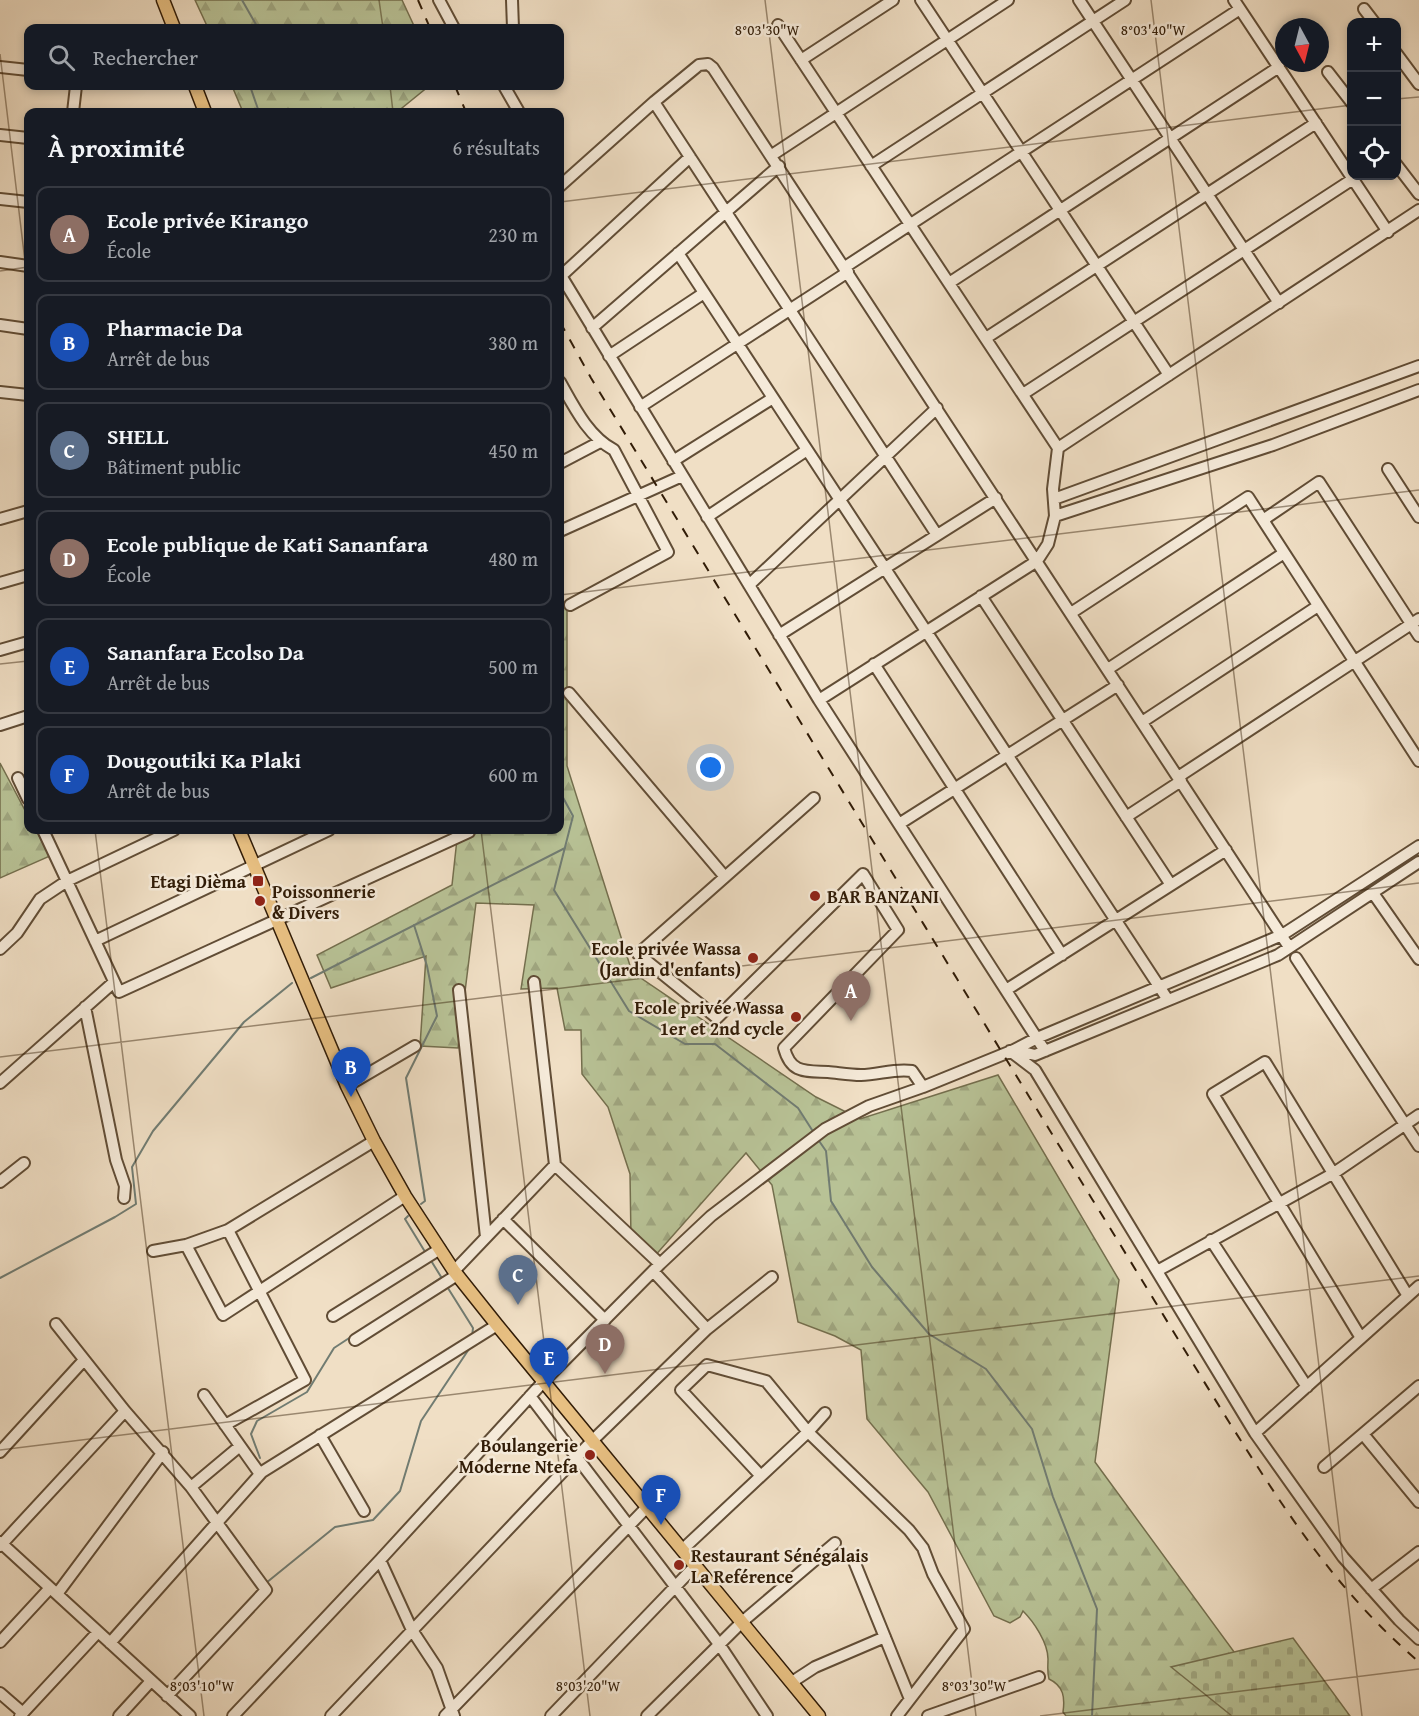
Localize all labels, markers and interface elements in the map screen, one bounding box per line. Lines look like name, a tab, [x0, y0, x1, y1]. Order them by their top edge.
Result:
north arrow	[1275, 18, 1329, 72]
map controls	[1347, 18, 1401, 180]
button: +	[1347, 18, 1401, 72]
text: 8°03'30"W	[735, 19, 800, 40]
text: 8°03'40"W	[1121, 19, 1186, 40]
search box	[24, 24, 564, 90]
icon: search	[45, 41, 78, 74]
text: Rechercher	[93, 41, 198, 73]
button: −	[1347, 72, 1401, 126]
button: locate	[1347, 126, 1401, 180]
text: À proximité	[48, 128, 185, 167]
text: 6 résultats	[452, 133, 540, 162]
text: Ecole privée Kirango	[107, 204, 308, 236]
text: A	[63, 220, 76, 249]
text: 230 m	[488, 220, 538, 249]
text: École	[107, 236, 151, 265]
text: Pharmacie Da	[107, 312, 243, 344]
text: B	[63, 328, 76, 357]
text: 380 m	[488, 328, 538, 357]
text: Arrêt de bus	[107, 344, 210, 373]
text: SHELL	[107, 420, 168, 452]
text: C	[64, 436, 75, 465]
text: 450 m	[488, 436, 538, 465]
text: Bâtiment public	[107, 452, 241, 481]
text: Ecole publique de Kati Sananfara	[107, 528, 428, 560]
text: D	[63, 544, 76, 573]
text: 480 m	[488, 544, 538, 573]
text: École	[107, 560, 151, 589]
text: Sananfara Ecolso Da	[107, 636, 304, 668]
text: E	[64, 652, 75, 681]
text: 500 m	[488, 652, 538, 681]
text: Arrêt de bus	[107, 668, 210, 697]
text: Dougoutiki Ka Plaki	[107, 744, 301, 776]
your location	[696, 753, 725, 782]
text: F	[64, 760, 75, 789]
text: 600 m	[488, 760, 538, 789]
text: Arrêt de bus	[107, 776, 210, 805]
place label: Etagi Dièma	[150, 868, 247, 895]
marker: Etagi Dièma	[251, 874, 265, 888]
place label: Poissonnerie & Divers	[272, 878, 376, 926]
place label: BAR BANZANI	[827, 883, 939, 910]
marker: BAR BANZANI	[808, 889, 822, 903]
marker: Poissonnerie & Divers	[253, 894, 267, 908]
place label: Ecole privée Wassa (Jardin d'enfants)	[592, 935, 742, 983]
marker: Ecole privée Wassa (Jardin d'enfants)	[746, 951, 760, 965]
pin: A	[832, 972, 870, 1021]
place label: Ecole privée Wassa 1er et 2nd cycle	[635, 994, 785, 1042]
marker: Ecole privée Wassa 1er et 2nd cycle	[789, 1010, 803, 1024]
pin: B	[332, 1048, 370, 1097]
pin: C	[498, 1256, 538, 1305]
pin: D	[586, 1324, 624, 1374]
pin: E	[530, 1338, 568, 1388]
place label: Boulangerie Moderne Ntefa	[459, 1432, 579, 1480]
marker: Boulangerie Moderne Ntefa	[583, 1448, 597, 1462]
pin: F	[642, 1476, 680, 1525]
place label: Restaurant Sénégalais La Reférence	[691, 1542, 869, 1590]
marker: Restaurant Sénégalais La Reférence	[672, 1558, 686, 1572]
text: 8°03'10"W	[170, 1675, 235, 1696]
text: 8°03'20"W	[556, 1675, 621, 1696]
text: 8°03'30"W	[942, 1675, 1007, 1696]

